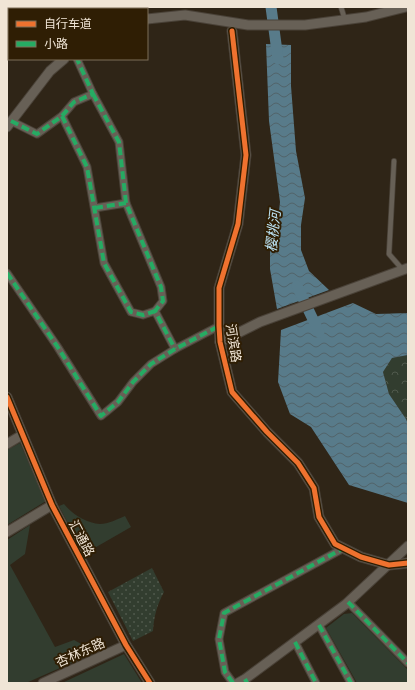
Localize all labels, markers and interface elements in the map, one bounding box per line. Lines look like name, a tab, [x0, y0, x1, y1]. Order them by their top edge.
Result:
legend	[8, 8, 148, 60]
text: 自行车道	[44, 16, 92, 31]
text: 小路	[44, 36, 68, 51]
water label: 樱桃河	[262, 206, 283, 253]
street label: 河滨路	[223, 322, 245, 364]
street label: 汇通路	[66, 517, 98, 559]
street label: 杏林东路	[53, 634, 107, 670]

